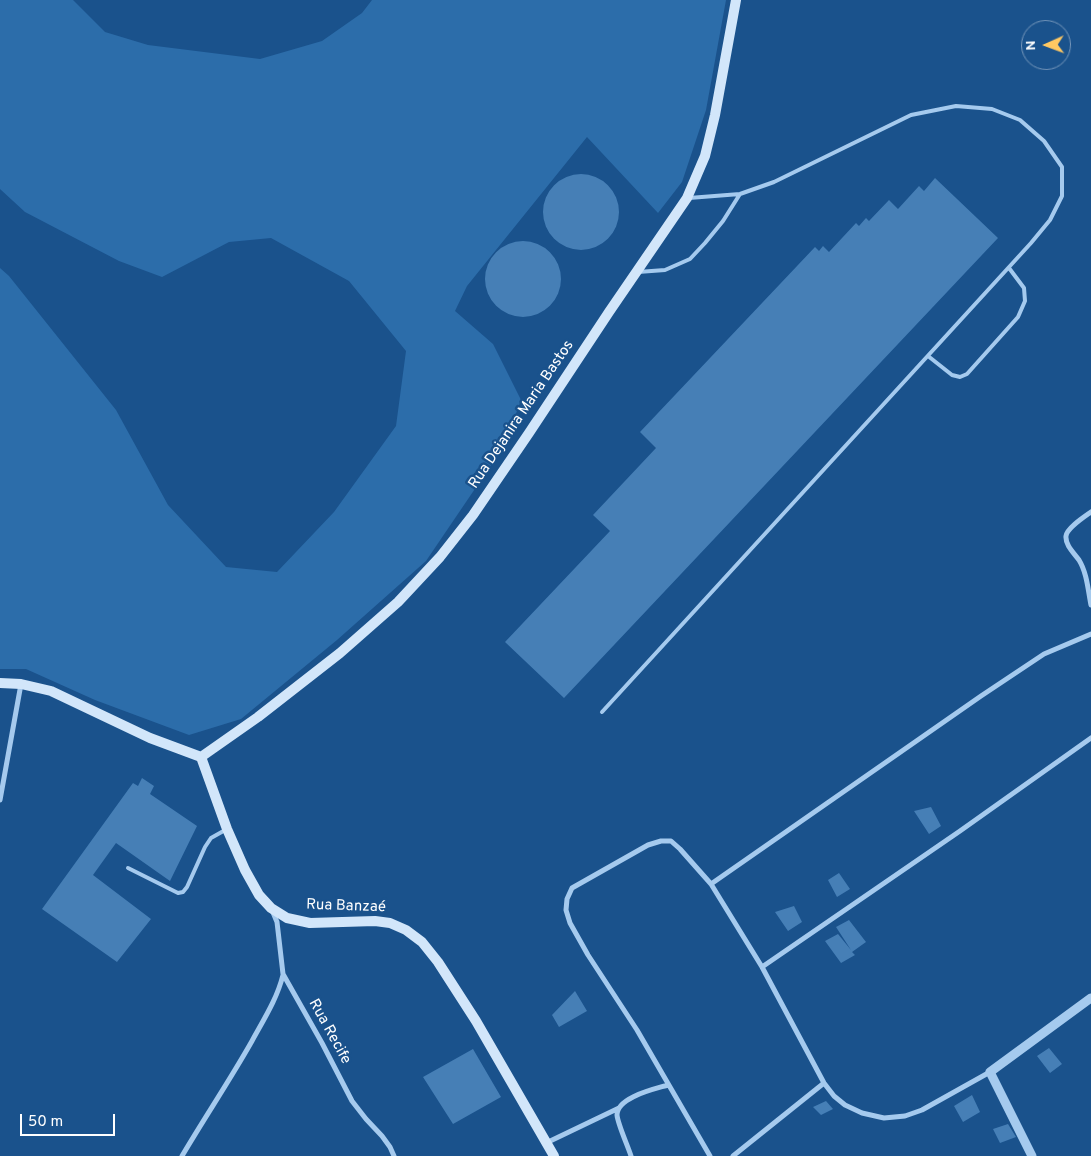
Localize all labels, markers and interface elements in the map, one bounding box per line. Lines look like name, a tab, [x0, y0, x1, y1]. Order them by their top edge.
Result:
north arrow	[1021, 20, 1071, 70]
text: N	[1023, 40, 1040, 51]
street label: Rua Dejanira Maria Bastos	[466, 337, 578, 493]
street label: Rua Banzaé	[306, 897, 386, 917]
street label: Rua Recife	[304, 996, 354, 1068]
scale bar	[22, 1104, 118, 1136]
text: 50 m	[28, 1113, 63, 1132]

